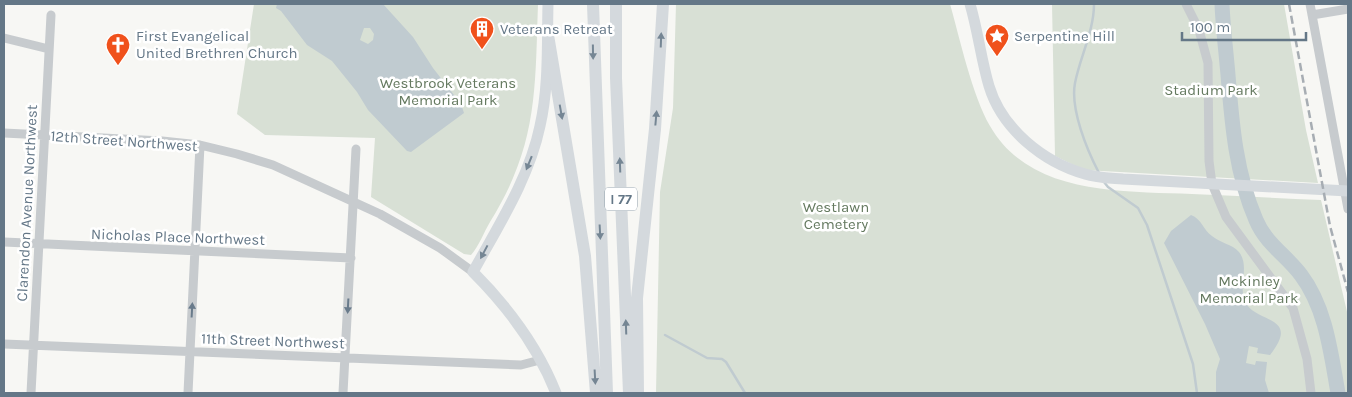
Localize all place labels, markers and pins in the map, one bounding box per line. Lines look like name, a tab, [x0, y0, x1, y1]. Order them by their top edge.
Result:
building icon: Veterans Retreat	[469, 16, 495, 50]
place label: Veterans Retreat	[500, 20, 613, 38]
place icon: Serpentine Hill	[984, 23, 1010, 57]
place label: First Evangelical United Brethren Church	[136, 27, 298, 62]
place label: Serpentine Hill	[1014, 27, 1115, 45]
church icon: First Evangelical United Brethren Church	[105, 32, 131, 66]

